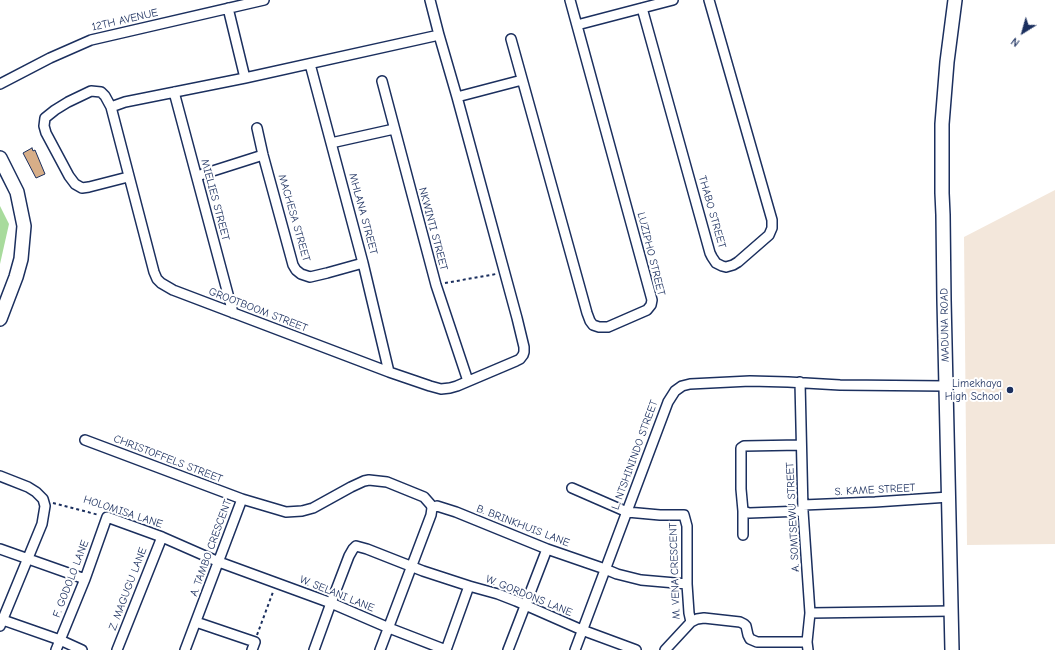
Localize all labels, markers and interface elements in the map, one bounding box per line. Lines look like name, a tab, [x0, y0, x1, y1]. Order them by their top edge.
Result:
street label: 12TH AVENUE	[91, 6, 159, 34]
north arrow	[1003, 12, 1043, 52]
text: N	[1009, 35, 1022, 49]
street label: MIELIES STREET	[198, 158, 232, 242]
street label: MHLANA STREET	[346, 172, 380, 256]
street label: MACHESA STREET	[275, 173, 313, 263]
street label: THABO STREET	[695, 174, 729, 250]
street label: NKWINTI STREET	[416, 186, 450, 272]
street label: LUZIPHO STREET	[634, 211, 668, 297]
street label: GROOTBOOM STREET	[207, 285, 309, 335]
street label: MADUNA ROAD	[938, 288, 952, 362]
place label: Limekhaya High School	[945, 377, 1002, 403]
marker: Limekhaya High School	[1005, 385, 1015, 395]
street label: L. NTSHININDO STREET	[609, 398, 661, 512]
street label: CHRISTOFFELS STREET	[112, 432, 224, 486]
street label: A. SOMTSEWU STREET	[784, 462, 802, 572]
street label: S. KAME STREET	[834, 481, 916, 499]
street label: HOLOMISA LANE	[82, 493, 164, 531]
street label: A. TAMBO CRESCENT	[187, 498, 235, 598]
street label: B. BRINKHUIS LANE	[475, 502, 571, 550]
street label: M. VENA CRESCENT	[667, 522, 683, 620]
street label: F. GODOLO LANE	[50, 538, 92, 620]
street label: Z. MAGUGU LANE	[106, 546, 150, 632]
street label: W. SELANI LANE	[298, 573, 376, 615]
street label: W. GORDONS LANE	[484, 573, 574, 619]

